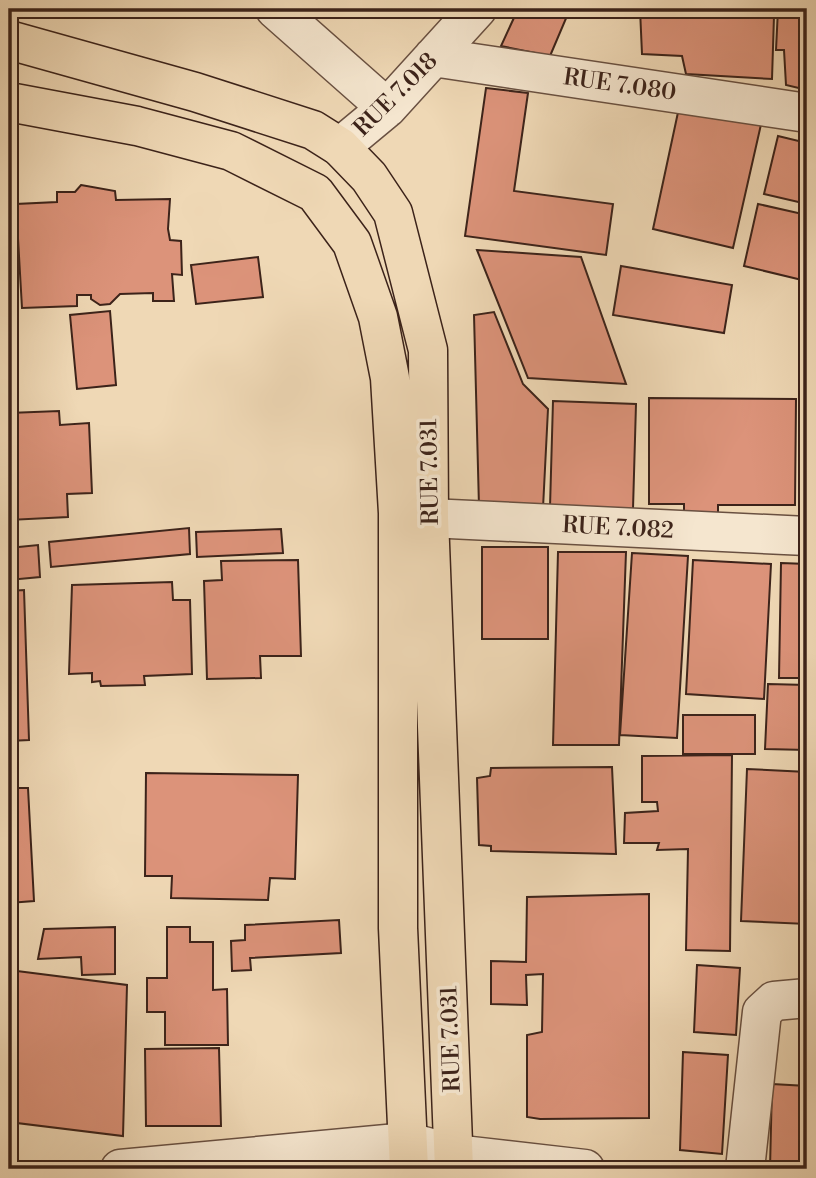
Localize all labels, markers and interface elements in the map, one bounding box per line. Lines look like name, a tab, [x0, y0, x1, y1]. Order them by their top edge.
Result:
street label: RUE 7.018	[348, 47, 444, 143]
street label: RUE 7.080	[562, 63, 678, 107]
street label: RUE 7.031	[415, 418, 445, 525]
street label: RUE 7.082	[561, 511, 674, 545]
street label: RUE 7.031	[435, 985, 467, 1093]

